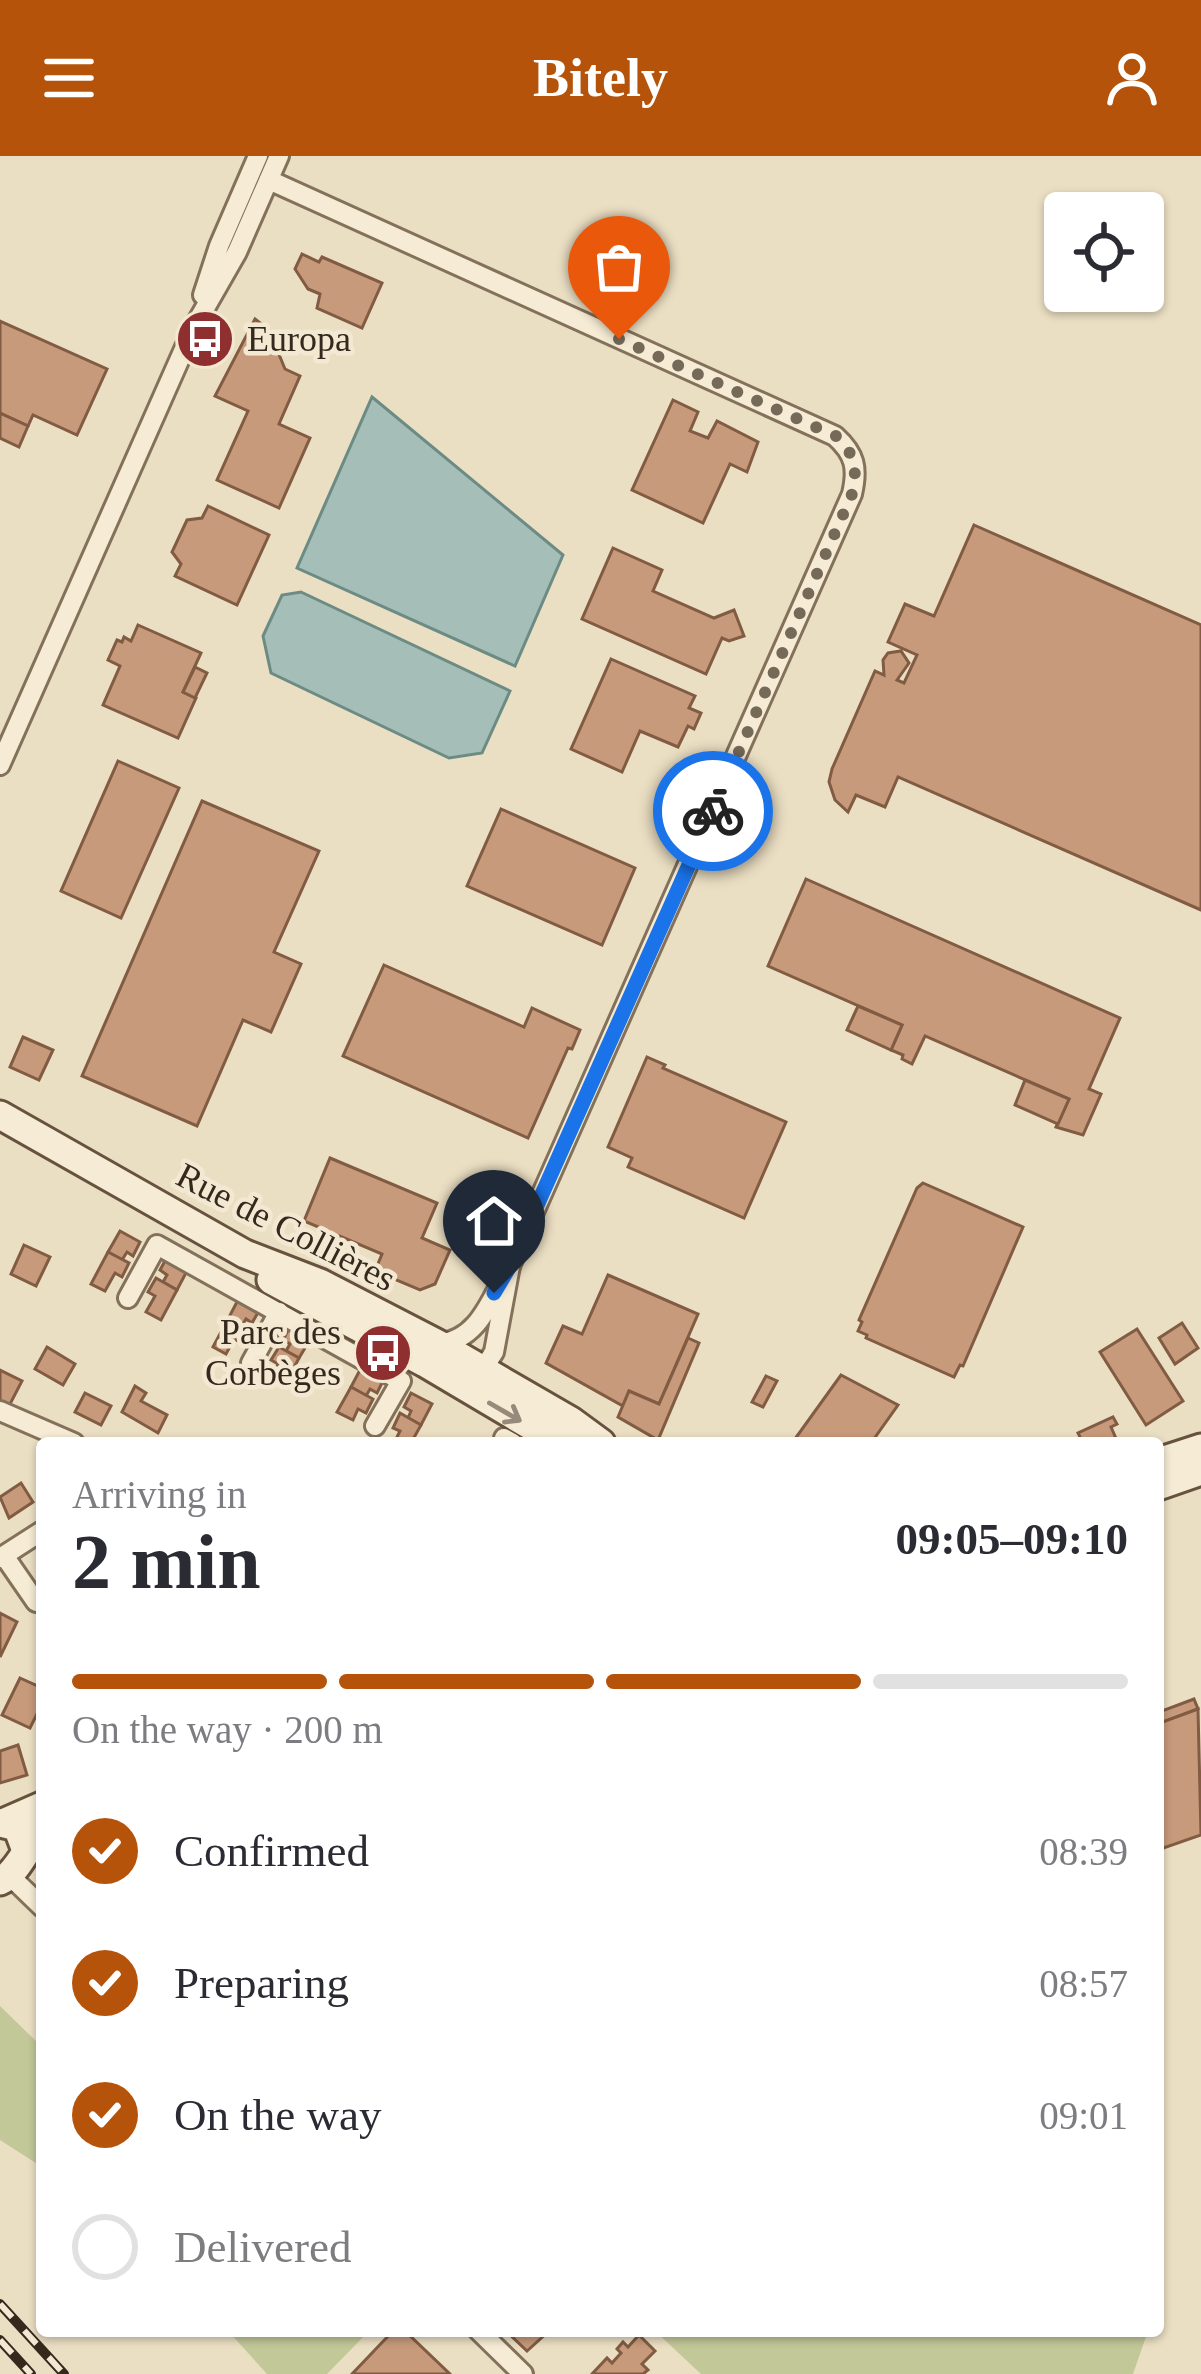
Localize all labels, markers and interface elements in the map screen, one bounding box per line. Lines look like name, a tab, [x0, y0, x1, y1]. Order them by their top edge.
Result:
icon: menu	[36, 45, 102, 111]
icon: person	[1099, 45, 1165, 111]
text: Bitely	[533, 48, 668, 108]
map controls	[1044, 192, 1164, 312]
button: locate	[1044, 192, 1164, 312]
pin	[568, 216, 670, 339]
icon: bag	[586, 234, 652, 300]
bus stop icon: Europa	[174, 308, 236, 370]
place label: Europa	[247, 319, 351, 359]
courier	[653, 751, 773, 871]
icon: bike	[680, 778, 746, 844]
street label: Rue de Collières	[170, 1155, 402, 1299]
pin	[443, 1170, 545, 1293]
icon: home	[461, 1188, 527, 1254]
place label: Parc des Corbèges	[205, 1312, 341, 1393]
bus stop icon: Parc des Corbèges	[352, 1322, 414, 1384]
one-way arrow	[487, 1401, 522, 1425]
text: Arriving in	[72, 1473, 246, 1516]
text: 09:05–09:10	[896, 1514, 1128, 1564]
text: 2 min	[72, 1518, 261, 1605]
text: On the way · 200 m	[72, 1708, 383, 1751]
icon: check	[72, 1818, 138, 1884]
text: Confirmed	[174, 1826, 369, 1876]
text: 08:39	[1039, 1830, 1128, 1873]
icon: check	[72, 1950, 138, 2016]
text: Preparing	[174, 1958, 349, 2008]
text: 08:57	[1039, 1962, 1128, 2005]
icon: check	[72, 2082, 138, 2148]
text: On the way	[174, 2090, 381, 2140]
text: 09:01	[1039, 2094, 1128, 2137]
text: Delivered	[174, 2222, 351, 2272]

